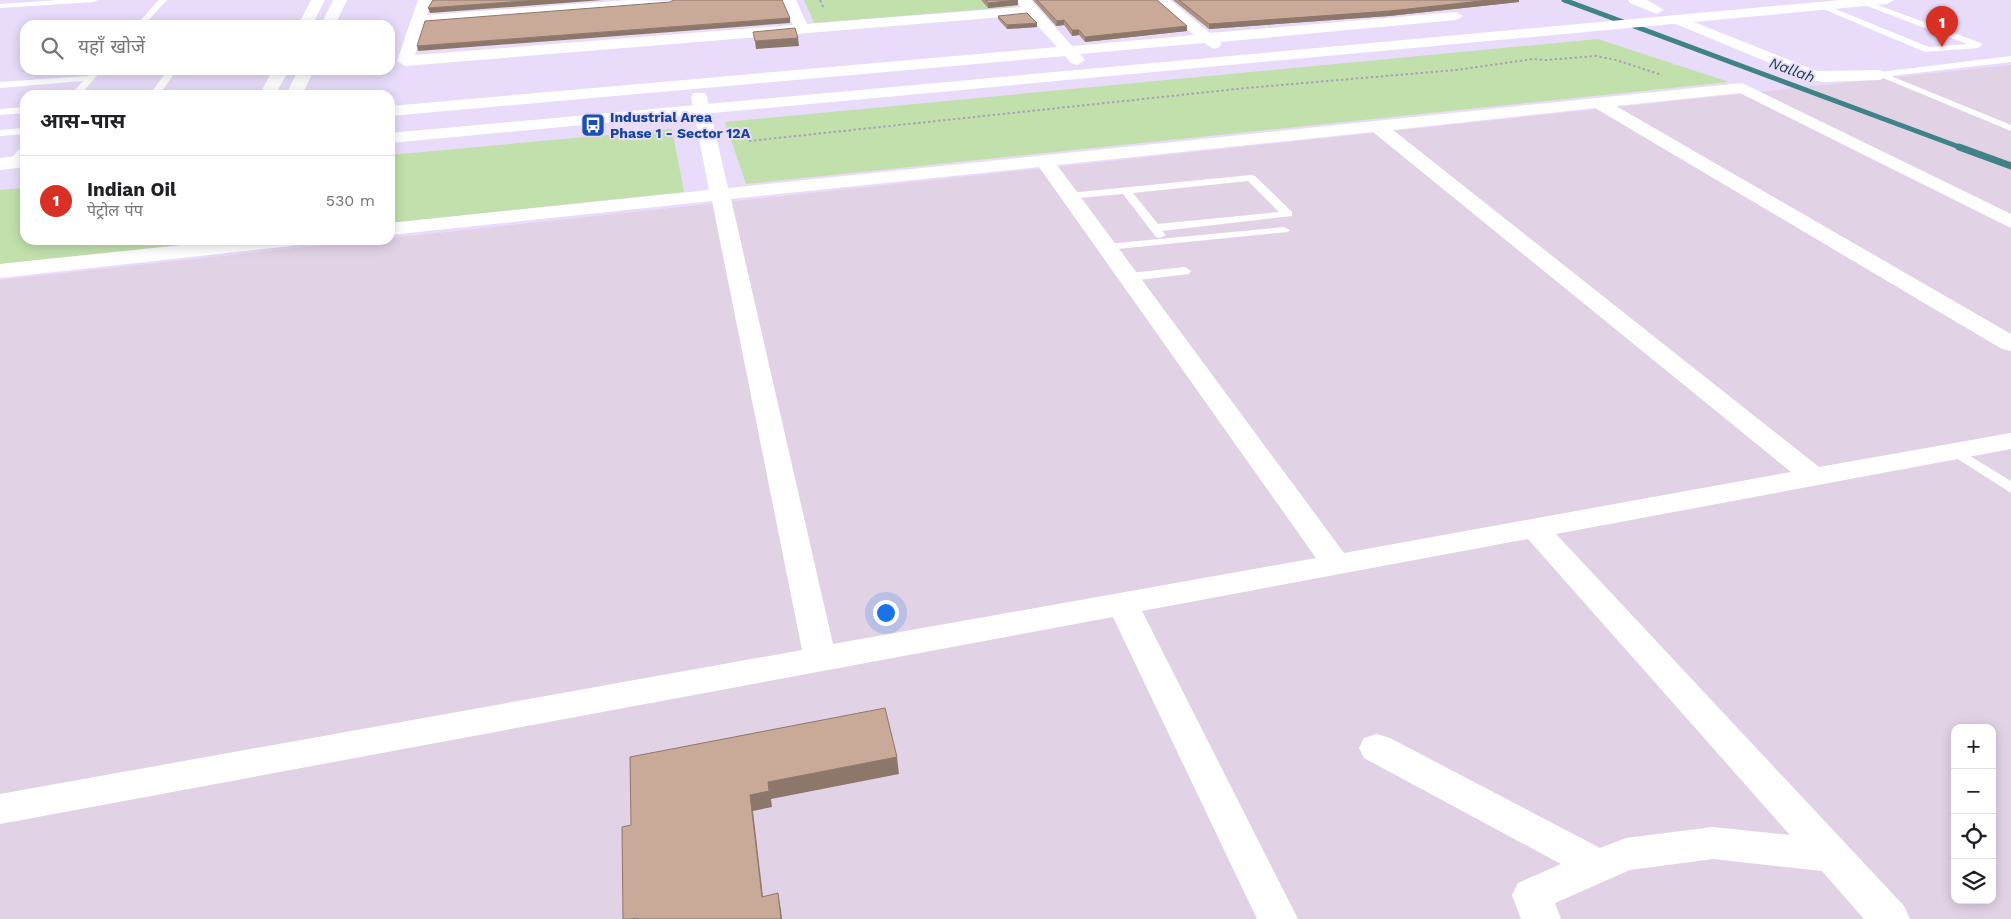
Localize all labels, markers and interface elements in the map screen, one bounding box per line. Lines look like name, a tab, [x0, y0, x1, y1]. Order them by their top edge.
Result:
pin: 1	[1926, 6, 1958, 47]
search box	[20, 20, 395, 75]
icon: search	[38, 34, 66, 62]
text: यहाँ खोजें	[78, 35, 145, 58]
water label: Nallah	[1767, 53, 1817, 87]
text: आस-पास	[40, 108, 125, 133]
place label: Industrial Area Phase 1 - Sector 12A	[610, 109, 751, 141]
bus stop icon: Industrial Area Phase 1 - Sector 12A	[580, 112, 606, 138]
text: Indian Oil	[87, 178, 176, 201]
text: 1	[53, 191, 59, 210]
text: 530 m	[326, 191, 375, 210]
text: पेट्रोल पंप	[87, 201, 143, 220]
your location	[873, 600, 899, 626]
map controls	[1951, 724, 1996, 904]
button: +	[1951, 724, 1996, 769]
button: −	[1951, 769, 1996, 814]
button: locate	[1951, 814, 1996, 859]
button: layers	[1951, 859, 1996, 904]

